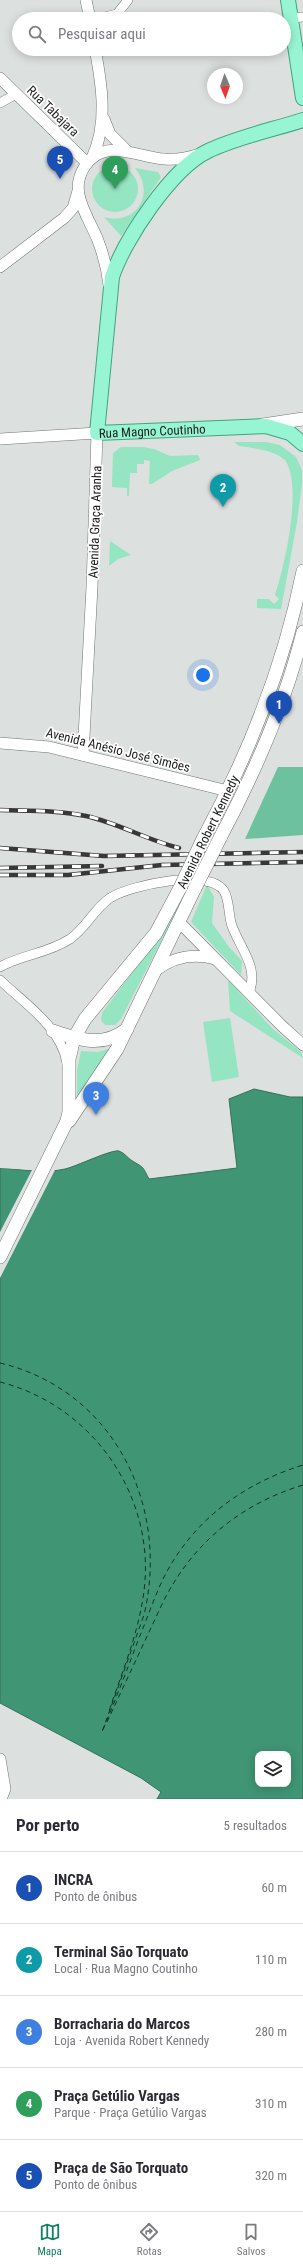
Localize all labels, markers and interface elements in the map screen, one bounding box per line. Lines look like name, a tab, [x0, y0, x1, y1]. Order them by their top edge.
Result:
search box	[12, 12, 291, 56]
icon: search	[26, 23, 48, 45]
text: Pesquisar aqui	[58, 25, 146, 43]
north arrow	[207, 68, 243, 104]
street label: Rua Tabajara	[24, 83, 82, 139]
pin: 5	[47, 146, 73, 179]
pin: 4	[102, 156, 128, 189]
street label: Rua Magno Coutinho	[98, 421, 206, 440]
street label: Avenida Graça Aranha	[86, 465, 104, 579]
pin: 2	[210, 474, 236, 507]
your location	[193, 665, 213, 685]
pin: 1	[266, 691, 292, 724]
street label: Avenida Anésio José Simões	[44, 725, 192, 775]
street label: Avenida Robert Kennedy	[174, 772, 242, 891]
pin: 3	[83, 1082, 109, 1115]
map controls	[255, 1751, 291, 1787]
button: layers	[255, 1751, 291, 1787]
text: Por perto	[16, 1815, 80, 1835]
text: 5 resultados	[223, 1818, 287, 1833]
text: INCRA	[54, 1871, 93, 1889]
text: 1	[26, 1880, 32, 1895]
text: 60 m	[261, 1880, 287, 1895]
text: Ponto de ônibus	[54, 1889, 137, 1904]
text: Terminal São Torquato	[54, 1943, 189, 1961]
text: 2	[26, 1952, 32, 1967]
text: 110 m	[255, 1952, 287, 1967]
text: Local · Rua Magno Coutinho	[54, 1961, 198, 1976]
text: Borracharia do Marcos	[54, 2015, 190, 2033]
text: 3	[26, 2024, 32, 2039]
text: 280 m	[255, 2024, 287, 2039]
text: Loja · Avenida Robert Kennedy	[54, 2033, 209, 2048]
text: Praça Getúlio Vargas	[54, 2087, 180, 2105]
text: 4	[26, 2096, 32, 2111]
text: 310 m	[255, 2096, 287, 2111]
text: Parque · Praça Getúlio Vargas	[54, 2105, 207, 2120]
text: Praça de São Torquato	[54, 2159, 188, 2177]
text: 5	[26, 2168, 32, 2183]
text: 320 m	[255, 2168, 287, 2183]
text: Ponto de ônibus	[54, 2177, 137, 2192]
tab: Mapa	[38, 2221, 62, 2258]
tab: Rotas	[137, 2221, 162, 2258]
tab: Salvos	[237, 2221, 265, 2258]

